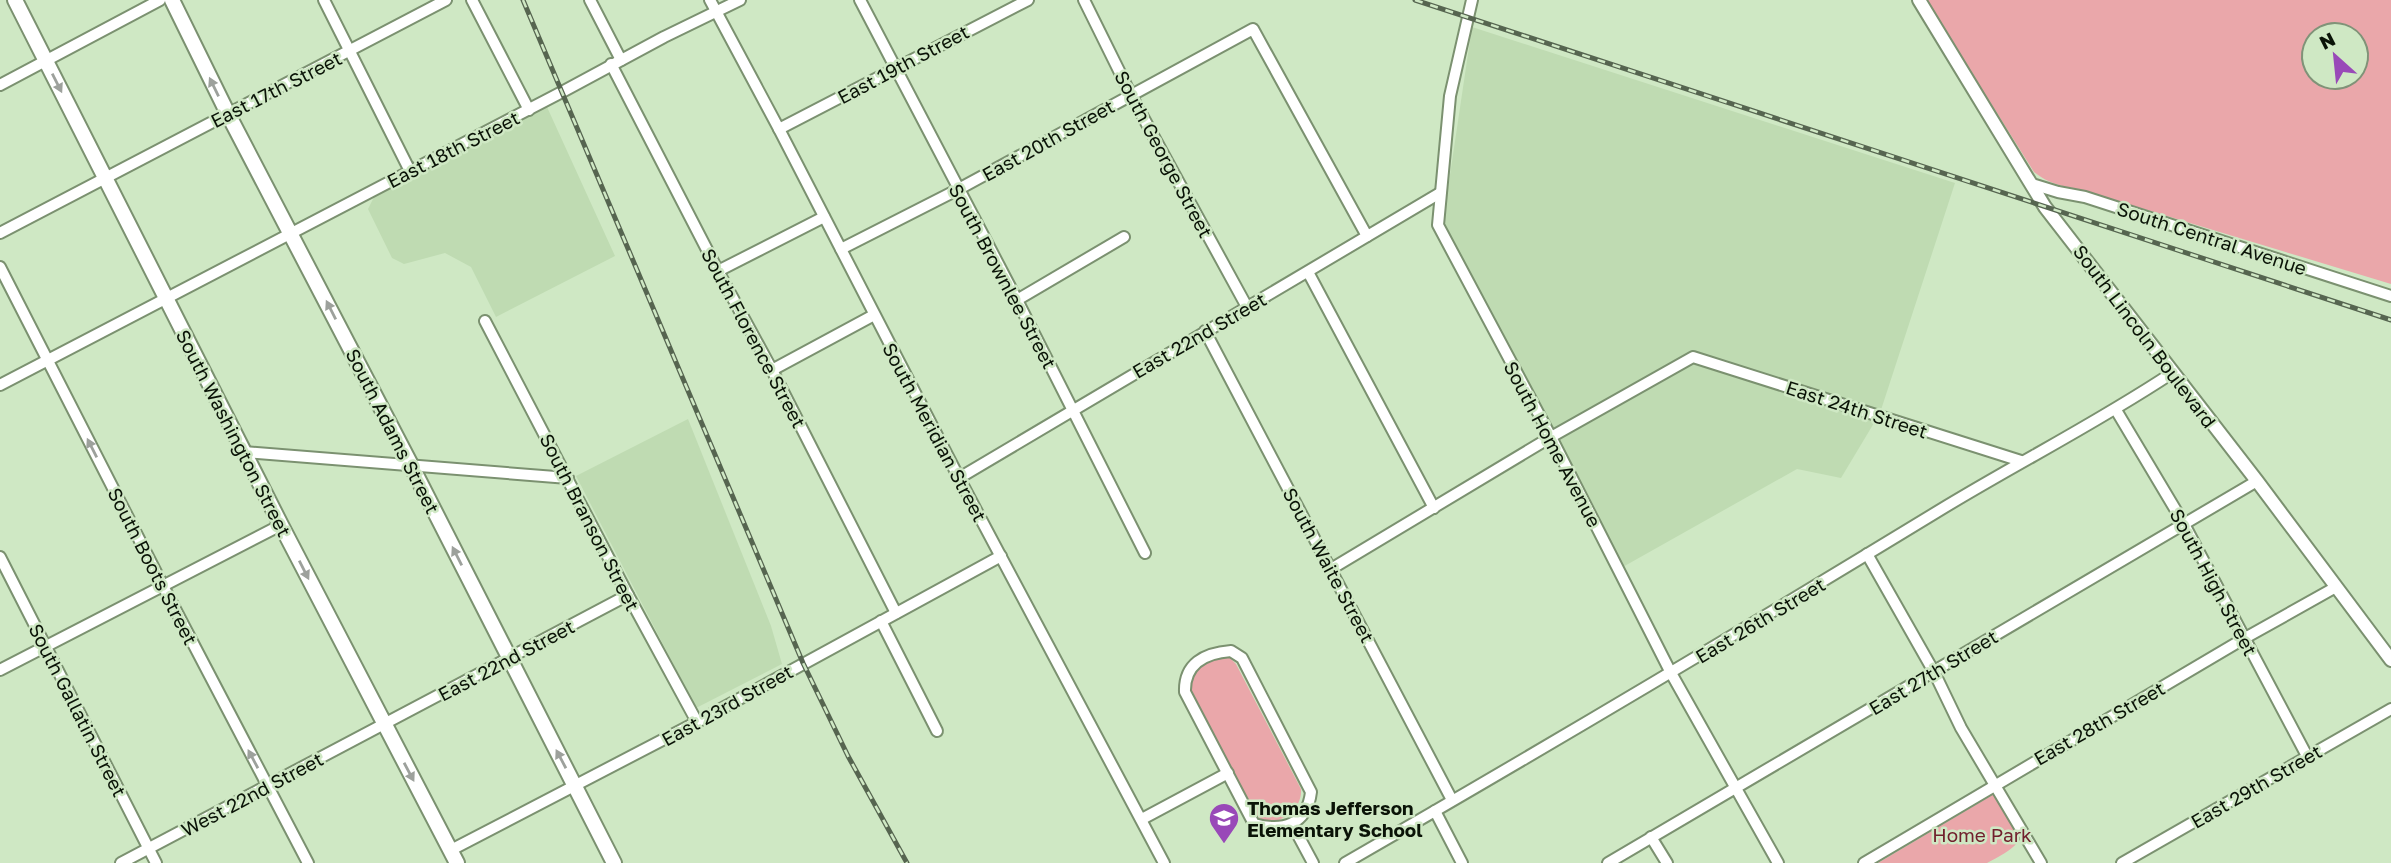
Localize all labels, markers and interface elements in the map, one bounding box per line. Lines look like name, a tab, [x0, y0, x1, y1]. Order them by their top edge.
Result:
street label: East 19th Street	[833, 20, 973, 108]
north arrow	[2300, 21, 2370, 91]
text: N	[2315, 27, 2339, 54]
street label: East 17th Street	[207, 46, 345, 132]
street label: South George Street	[1110, 67, 1218, 241]
one-way arrow	[52, 73, 63, 93]
one-way arrow	[209, 77, 220, 97]
street label: East 20th Street	[978, 94, 1118, 186]
street label: East 18th Street	[383, 106, 523, 192]
street label: South Brownlee Street	[944, 180, 1062, 372]
street label: South Central Avenue	[2114, 196, 2310, 280]
street label: South Lincoln Boulevard	[2069, 240, 2221, 432]
street label: South Florence Street	[697, 244, 811, 432]
street label: East 22nd Street	[1128, 287, 1270, 383]
one-way arrow	[325, 300, 336, 320]
street label: South Washington Street	[172, 326, 296, 540]
street label: South Meridian Street	[878, 339, 992, 525]
street label: South Adams Street	[341, 345, 445, 517]
street label: South Home Avenue	[1500, 357, 1606, 531]
street label: East 24th Street	[1783, 375, 1931, 443]
street label: South Branson Street	[535, 430, 645, 614]
one-way arrow	[87, 438, 98, 458]
street label: South Boots Street	[103, 484, 203, 648]
street label: South Waite Street	[1278, 484, 1380, 646]
street label: South High Street	[2166, 505, 2262, 659]
one-way arrow	[451, 546, 462, 566]
one-way arrow	[299, 560, 310, 580]
street label: East 26th Street	[1691, 572, 1829, 668]
street label: East 22nd Street	[434, 614, 578, 706]
street label: South Gallatin Street	[24, 620, 132, 800]
street label: East 27th Street	[1865, 625, 2001, 719]
street label: East 23rd Street	[657, 659, 797, 751]
street label: East 28th Street	[2029, 676, 2169, 770]
street label: East 29th Street	[2186, 739, 2326, 833]
street label: West 22nd Street	[177, 747, 327, 841]
one-way arrow	[555, 748, 567, 768]
one-way arrow	[248, 749, 259, 769]
one-way arrow	[403, 762, 415, 781]
place label: Thomas Jefferson Elementary School	[1247, 796, 1423, 841]
school or university icon: Thomas Jefferson Elementary School	[1207, 801, 1241, 845]
park label: Home Park	[1932, 823, 2032, 846]

